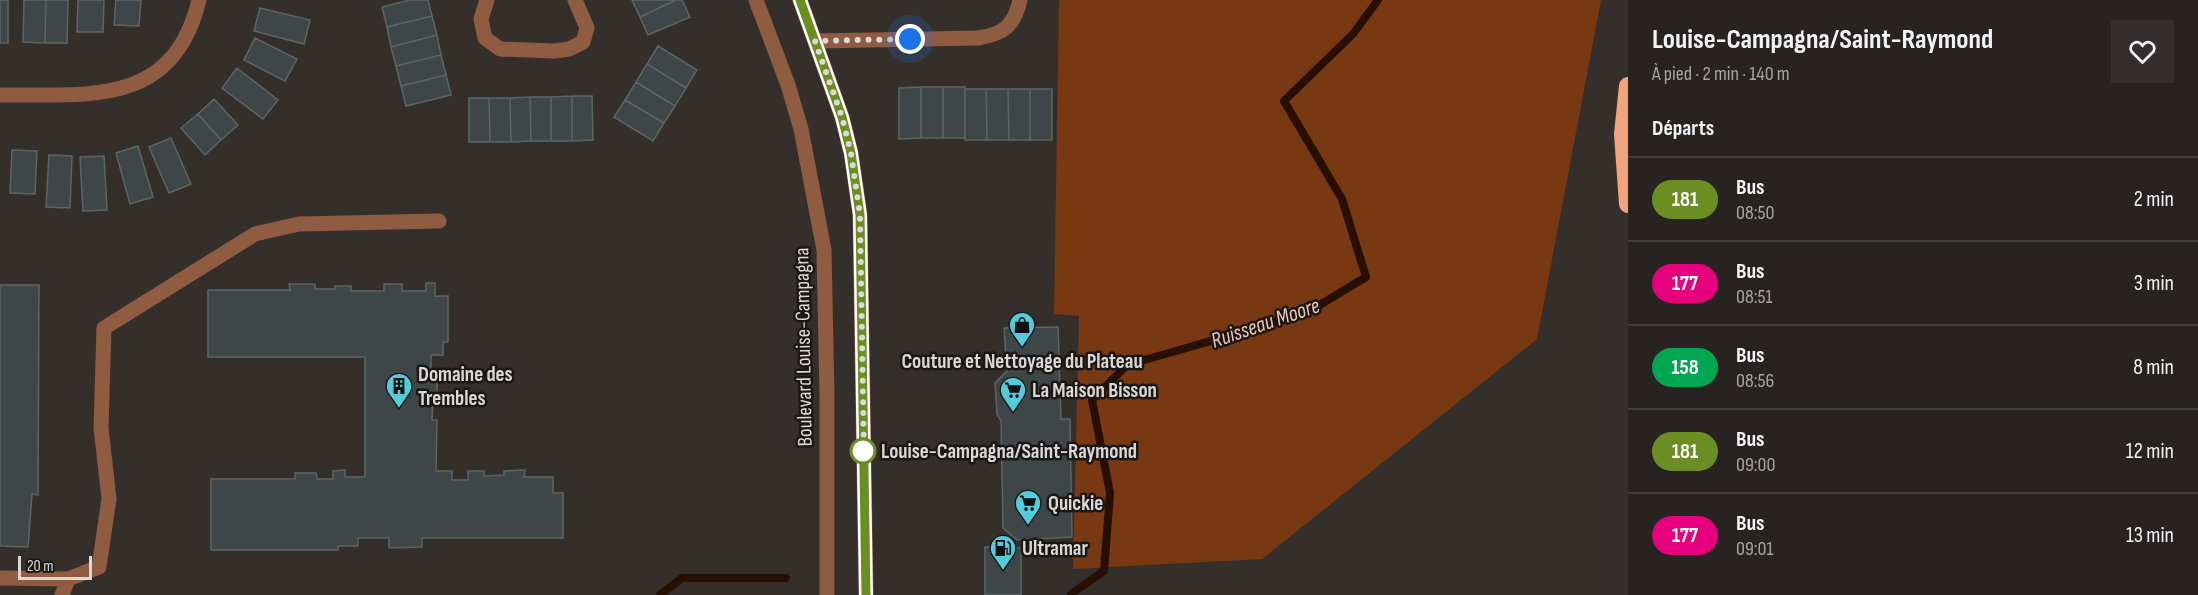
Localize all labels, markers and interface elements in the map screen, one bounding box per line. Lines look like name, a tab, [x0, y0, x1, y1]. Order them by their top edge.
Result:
button: heart	[2111, 20, 2174, 83]
text: Louise-Campagna/Saint-Raymond	[1652, 23, 1993, 56]
your location	[895, 24, 925, 54]
text: À pied · 2 min · 140 m	[1652, 62, 1790, 86]
text: Départs	[1652, 115, 1714, 142]
text: Bus	[1736, 174, 1765, 201]
text: 2 min	[2134, 186, 2174, 213]
text: 181	[1672, 187, 1698, 212]
text: 08:50	[1736, 201, 1774, 225]
street label: Boulevard Louise-Campagna	[789, 247, 818, 447]
text: Bus	[1736, 258, 1765, 285]
text: 3 min	[2134, 270, 2174, 297]
text: 177	[1672, 271, 1698, 296]
text: 08:51	[1736, 285, 1772, 309]
water label: Ruisseau Moore	[1208, 292, 1324, 355]
shop icon: Couture et Nettoyage du Plateau	[1007, 310, 1037, 348]
text: Bus	[1736, 342, 1765, 369]
place label: Couture et Nettoyage du Plateau	[901, 349, 1143, 374]
text: 8 min	[2133, 354, 2174, 381]
text: 158	[1671, 355, 1699, 380]
place label: Domaine des Trembles	[418, 362, 513, 411]
text: 08:56	[1736, 369, 1774, 393]
building icon: Domaine des Trembles	[384, 371, 414, 409]
supermarket icon: La Maison Bisson	[998, 375, 1028, 413]
place label: La Maison Bisson	[1032, 378, 1157, 403]
text: Bus	[1736, 426, 1765, 453]
marker: Louise-Campagna/Saint-Raymond	[850, 438, 876, 464]
text: 12 min	[2126, 438, 2174, 465]
place label: Louise-Campagna/Saint-Raymond	[881, 439, 1137, 464]
text: 181	[1672, 439, 1698, 464]
text: 09:00	[1736, 453, 1775, 477]
supermarket icon: Quickie	[1013, 488, 1043, 526]
place label: Quickie	[1048, 491, 1103, 516]
text: Bus	[1736, 510, 1765, 537]
text: 13 min	[2126, 522, 2174, 549]
text: 177	[1672, 523, 1698, 548]
fuel station icon: Ultramar	[988, 533, 1018, 571]
place label: Ultramar	[1022, 536, 1088, 561]
text: 09:01	[1736, 537, 1773, 561]
scale bar	[18, 553, 92, 580]
text: 20 m	[27, 557, 54, 576]

